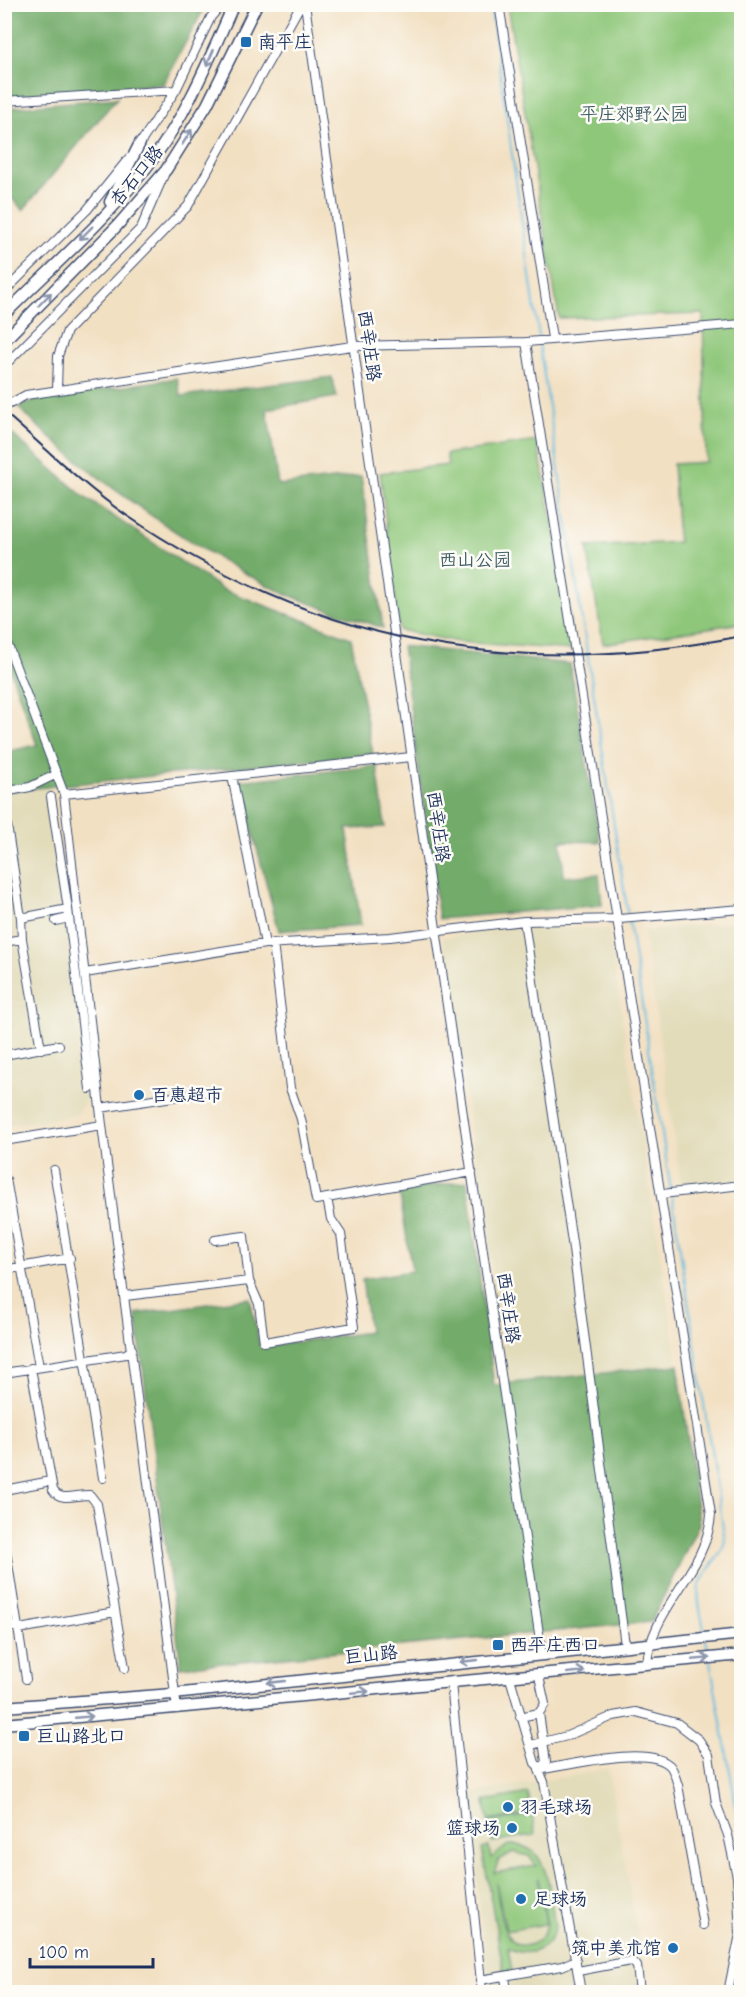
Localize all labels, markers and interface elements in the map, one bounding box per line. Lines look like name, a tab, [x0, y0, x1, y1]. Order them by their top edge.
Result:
place label: 南平庄	[258, 32, 312, 53]
marker: 南平庄	[239, 35, 253, 49]
one-way arrow	[204, 48, 215, 66]
park label: 平庄郊野公园	[580, 104, 688, 125]
one-way arrow	[181, 129, 193, 146]
street label: 杏石口路	[106, 141, 168, 211]
one-way arrow	[79, 226, 94, 240]
one-way arrow	[38, 292, 53, 307]
street label: 西辛庄路	[354, 309, 384, 383]
park label: 西山公园	[439, 550, 511, 571]
street label: 西辛庄路	[423, 790, 453, 864]
place label: 百惠超市	[151, 1085, 223, 1106]
marker: 百惠超市	[132, 1088, 146, 1102]
street label: 西辛庄路	[493, 1271, 523, 1345]
place label: 西平庄西口	[510, 1635, 600, 1656]
marker: 西平庄西口	[491, 1638, 505, 1652]
street label: 巨山路	[343, 1642, 399, 1668]
one-way arrow	[691, 1653, 711, 1664]
one-way arrow	[460, 1656, 480, 1667]
one-way arrow	[565, 1666, 585, 1677]
one-way arrow	[266, 1677, 286, 1688]
one-way arrow	[350, 1686, 370, 1697]
one-way arrow	[73, 1712, 93, 1723]
place label: 巨山路北口	[36, 1726, 126, 1747]
marker: 巨山路北口	[17, 1729, 31, 1743]
place label: 羽毛球场	[520, 1797, 592, 1818]
marker: 羽毛球场	[501, 1800, 515, 1814]
place label: 篮球场	[446, 1818, 500, 1839]
marker: 篮球场	[505, 1821, 519, 1835]
place label: 足球场	[533, 1889, 587, 1910]
marker: 足球场	[514, 1892, 528, 1906]
scale bar	[30, 1931, 153, 1969]
place label: 筑中美术馆	[571, 1938, 661, 1959]
marker: 筑中美术馆	[666, 1941, 680, 1955]
text: 100 m	[39, 1942, 89, 1963]

